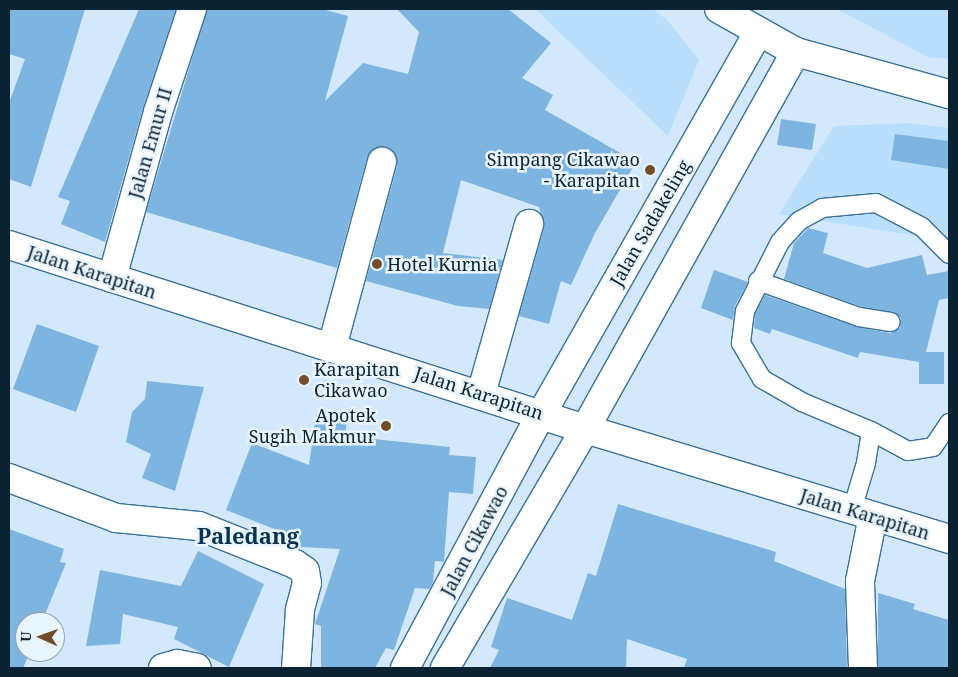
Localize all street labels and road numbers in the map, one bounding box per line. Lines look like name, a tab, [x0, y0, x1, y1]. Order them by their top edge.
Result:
street label: Jalan Emur II	[124, 85, 176, 201]
street label: Jalan Sadakeling	[605, 156, 695, 290]
street label: Jalan Karapitan	[25, 241, 159, 303]
street label: Jalan Karapitan	[412, 362, 546, 424]
street label: Jalan Cikawao	[436, 482, 512, 600]
street label: Jalan Karapitan	[798, 484, 932, 544]

